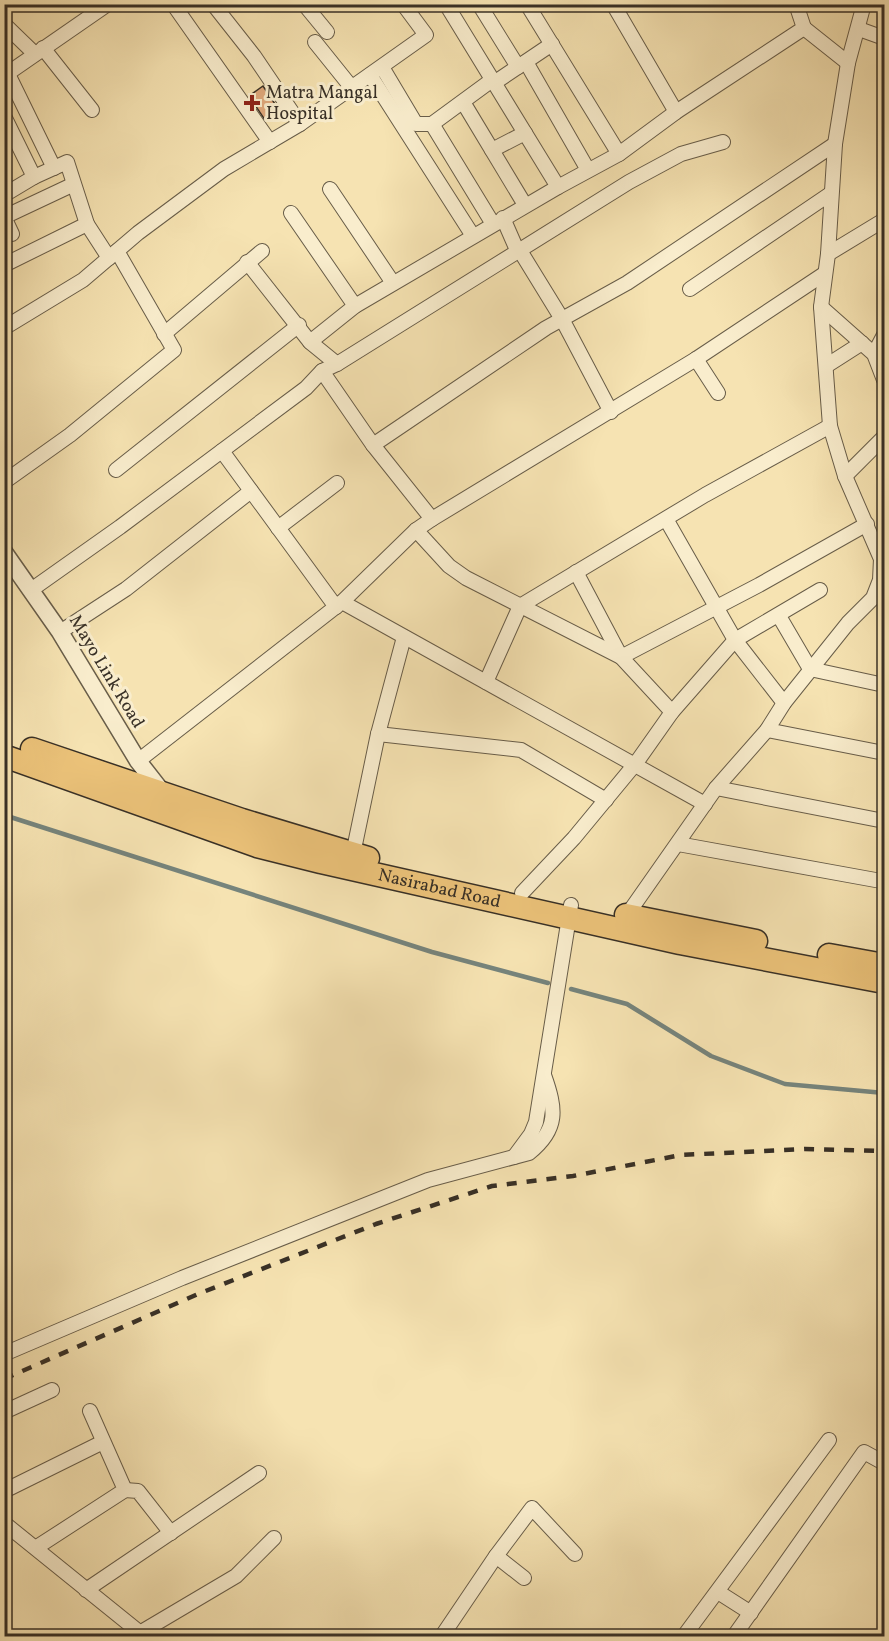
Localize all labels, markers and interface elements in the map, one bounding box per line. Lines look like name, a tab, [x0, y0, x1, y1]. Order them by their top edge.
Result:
place label: Matra Mangal Hospital	[266, 81, 378, 127]
marker: Matra Mangal Hospital	[243, 94, 261, 112]
street label: Mayo Link Road	[62, 611, 150, 733]
street label: Nasirabad Road	[376, 863, 503, 915]

